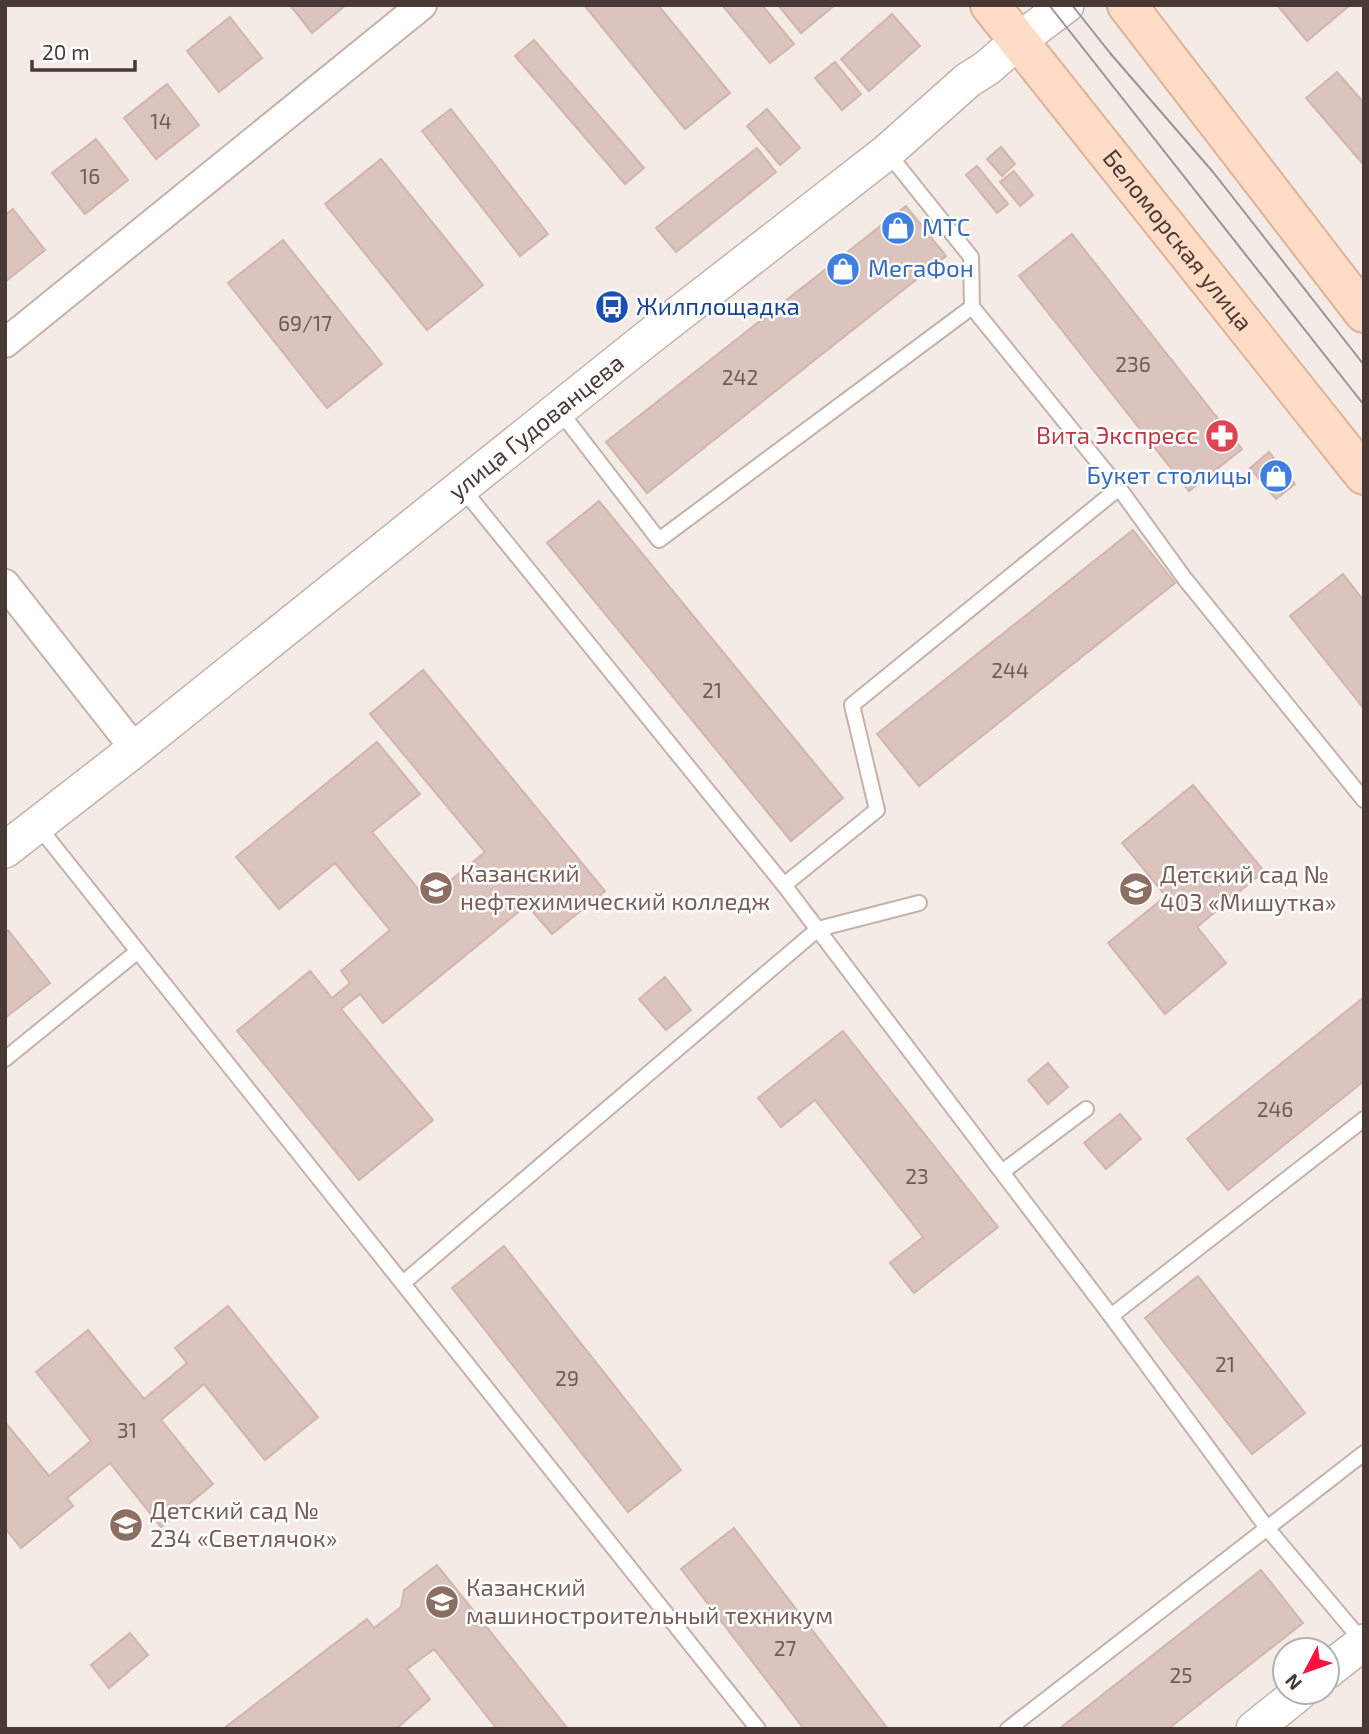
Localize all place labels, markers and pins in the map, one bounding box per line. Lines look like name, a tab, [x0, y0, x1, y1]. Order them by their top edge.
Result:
shop icon: МТС	[879, 209, 917, 247]
place label: МТС	[922, 212, 970, 241]
shop icon: МегаФон	[824, 250, 862, 288]
place label: МегаФон	[868, 253, 974, 282]
bus stop icon: Жилплощадка	[593, 288, 631, 326]
place label: Жилплощадка	[636, 291, 800, 320]
pharmacy icon: Вита Экспресс	[1203, 417, 1241, 455]
place label: Вита Экспресс	[1036, 420, 1198, 449]
shop icon: Букет столицы	[1257, 457, 1295, 495]
place label: Букет столицы	[1087, 460, 1252, 490]
place label: Казанский нефтехимический колледж	[460, 858, 770, 915]
place label: Детский сад № 403 «Мишутка»	[1160, 859, 1336, 917]
school or university icon: Казанский нефтехимический колледж	[417, 869, 455, 907]
school or university icon: Детский сад № 403 «Мишутка»	[1117, 870, 1155, 908]
place label: Детский сад № 234 «Светлячок»	[150, 1495, 337, 1552]
school or university icon: Детский сад № 234 «Светлячок»	[107, 1506, 145, 1544]
place label: Казанский машиностроительный техникум	[466, 1572, 833, 1630]
school or university icon: Казанский машиностроительный техникум	[423, 1583, 461, 1621]

